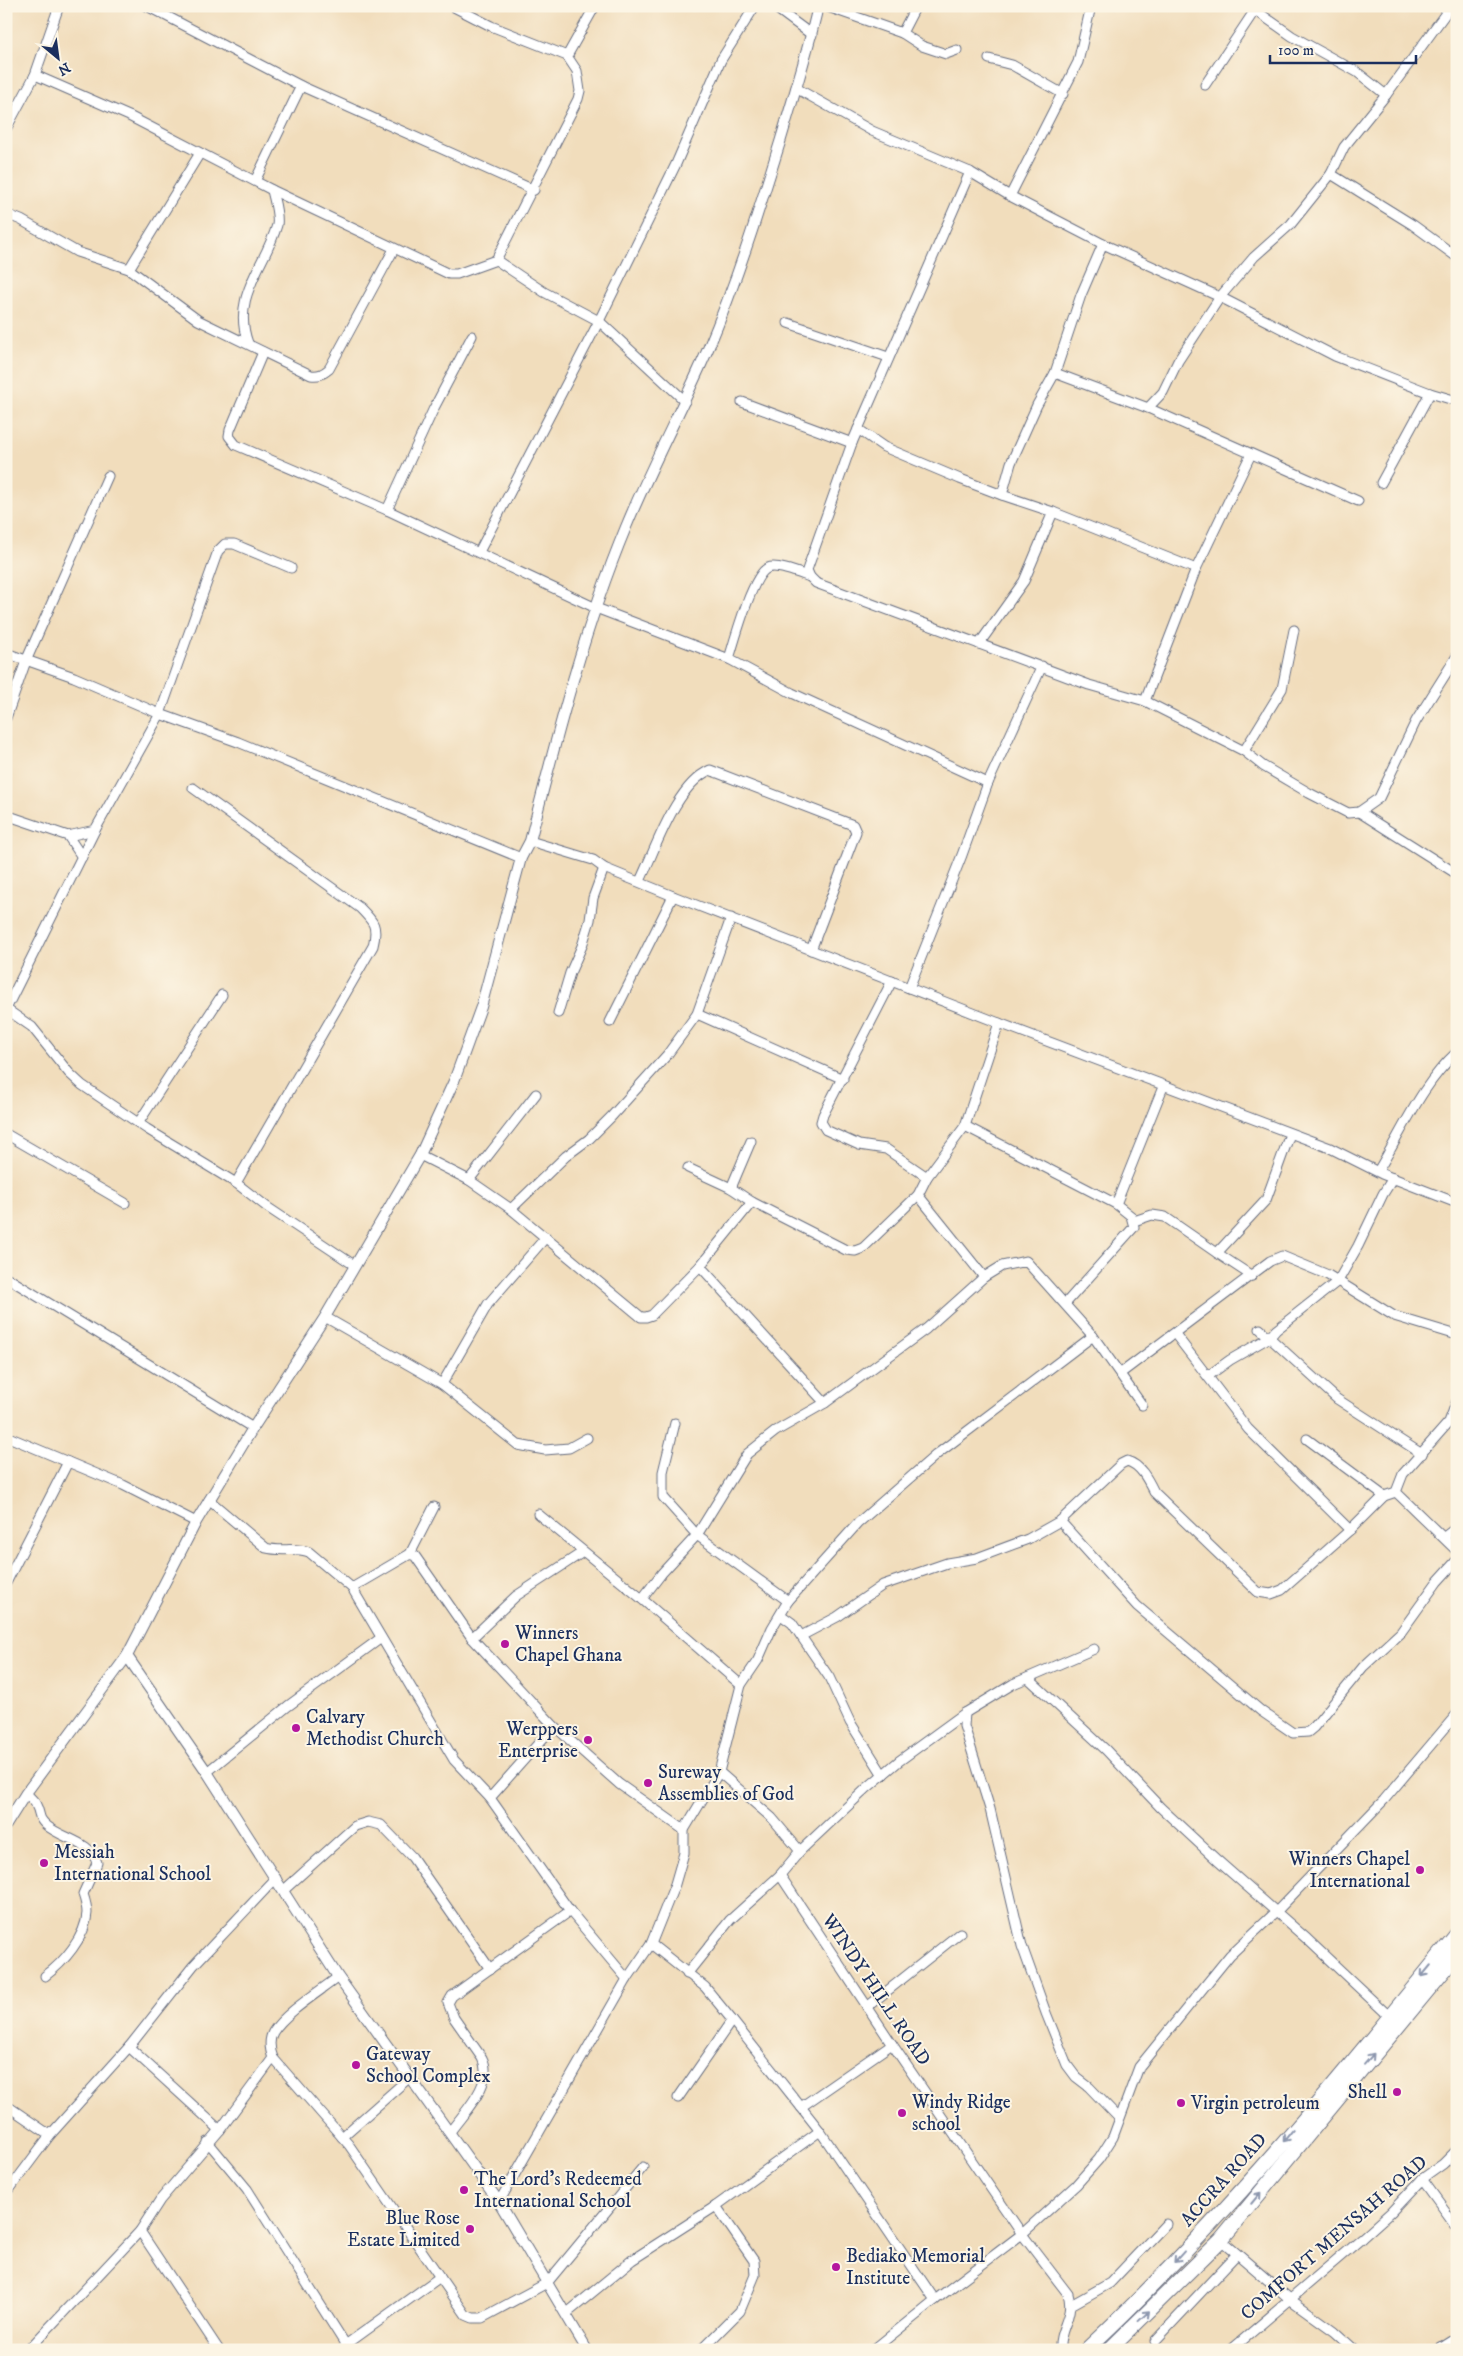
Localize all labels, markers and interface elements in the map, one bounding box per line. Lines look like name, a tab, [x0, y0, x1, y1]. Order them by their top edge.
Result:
north arrow	[32, 32, 82, 82]
scale bar	[1270, 32, 1417, 64]
text: 100 m	[1278, 41, 1314, 60]
text: N	[54, 58, 73, 79]
place label: Winners Chapel Ghana	[514, 1622, 622, 1667]
marker: Winners Chapel Ghana	[499, 1638, 511, 1650]
place label: Calvary Methodist Church	[306, 1706, 444, 1751]
place label: Werppers Enterprise	[498, 1718, 578, 1763]
marker: Calvary Methodist Church	[290, 1722, 302, 1734]
marker: Werppers Enterprise	[582, 1734, 594, 1746]
place label: Sureway Assemblies of God	[658, 1761, 794, 1806]
marker: Sureway Assemblies of God	[642, 1777, 654, 1789]
place label: Messiah International School	[54, 1841, 211, 1886]
place label: Winners Chapel International	[1288, 1848, 1410, 1893]
marker: Messiah International School	[38, 1857, 50, 1869]
marker: Winners Chapel International	[1414, 1864, 1426, 1876]
street label: WINDY HILL ROAD	[816, 1909, 935, 2070]
one-way arrow	[1420, 1964, 1431, 1977]
place label: Gateway School Complex	[366, 2043, 491, 2088]
one-way arrow	[1364, 2052, 1375, 2065]
marker: Gateway School Complex	[350, 2059, 362, 2071]
place label: Shell	[1348, 2081, 1387, 2104]
marker: Shell	[1391, 2086, 1403, 2098]
place label: Windy Ridge school	[911, 2091, 1011, 2136]
place label: Virgin petroleum	[1190, 2092, 1320, 2115]
marker: Virgin petroleum	[1175, 2097, 1187, 2109]
marker: Windy Ridge school	[896, 2107, 908, 2119]
street label: ACCRA ROAD	[1176, 2128, 1272, 2232]
one-way arrow	[1283, 2130, 1294, 2143]
street label: COMFORT MENSAH ROAD	[1236, 2151, 1432, 2325]
place label: The Lord's Redeemed International School	[474, 2168, 642, 2213]
marker: The Lord's Redeemed International School	[458, 2184, 470, 2196]
one-way arrow	[1250, 2192, 1261, 2205]
place label: Blue Rose Estate Limited	[347, 2207, 461, 2252]
marker: Blue Rose Estate Limited	[464, 2223, 476, 2235]
place label: Bediako Memorial Institute	[846, 2245, 985, 2290]
one-way arrow	[1174, 2251, 1185, 2264]
marker: Bediako Memorial Institute	[830, 2261, 842, 2273]
one-way arrow	[1138, 2310, 1150, 2322]

